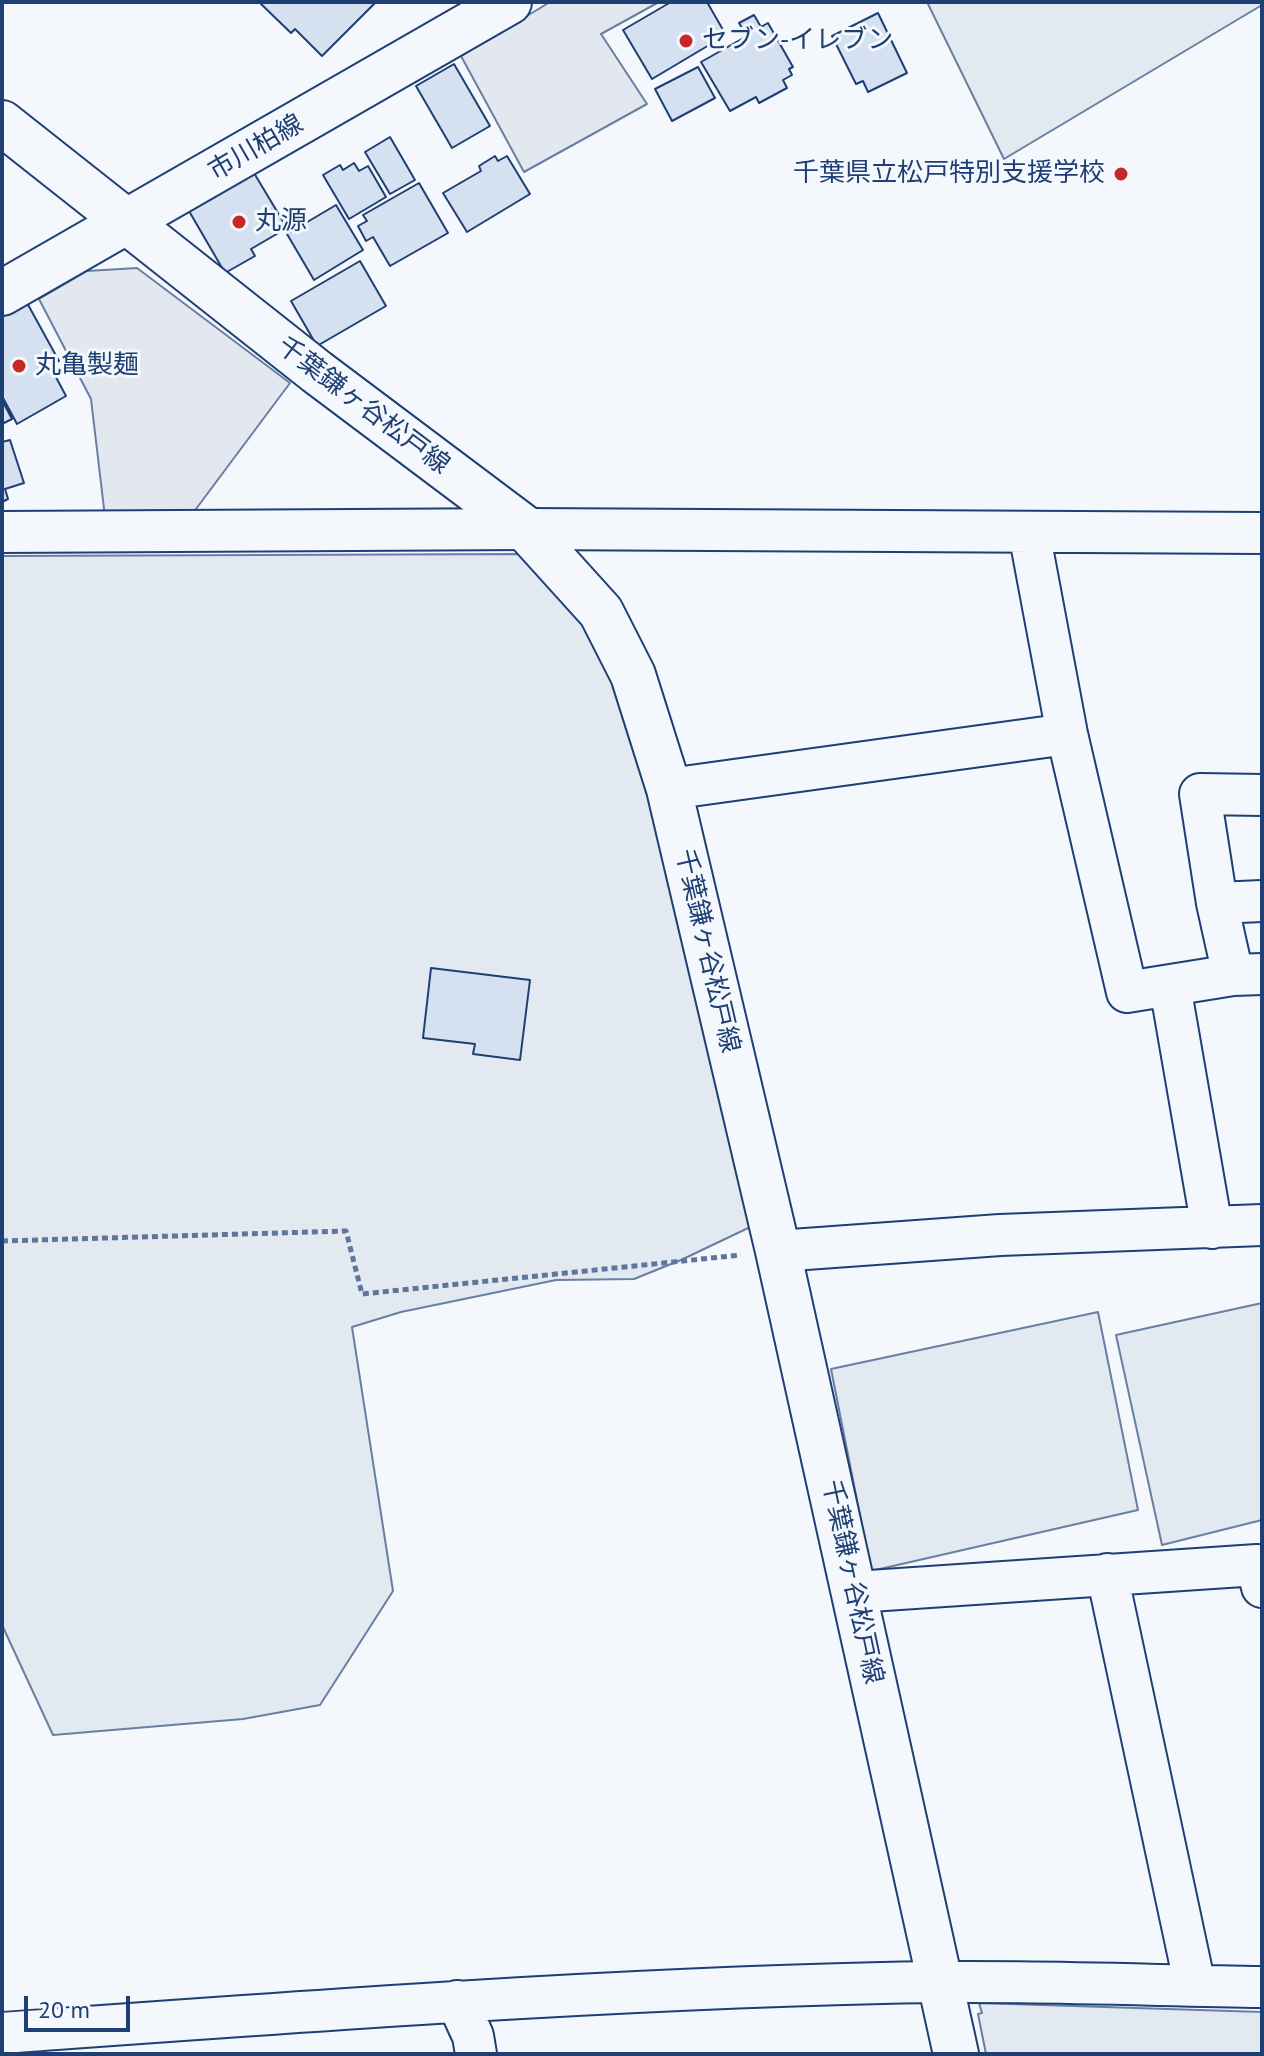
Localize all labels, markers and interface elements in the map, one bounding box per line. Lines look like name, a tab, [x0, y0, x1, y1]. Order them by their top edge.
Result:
place label: セブン-イレブン	[702, 25, 893, 57]
marker: セブン-イレブン	[677, 32, 695, 50]
street label: 市川柏線	[203, 108, 309, 188]
place label: 千葉県立松戸特別支援学校	[793, 158, 1105, 190]
marker: 千葉県立松戸特別支援学校	[1112, 165, 1130, 183]
place label: 丸源	[255, 206, 307, 238]
marker: 丸源	[230, 213, 248, 231]
street label: 千葉鎌ヶ谷松戸線	[271, 331, 455, 481]
place label: 丸亀製麺	[35, 350, 139, 382]
marker: 丸亀製麺	[10, 357, 28, 375]
street label: 千葉鎌ヶ谷松戸線	[668, 846, 746, 1056]
street label: 千葉鎌ヶ谷松戸線	[815, 1477, 889, 1687]
scale bar	[28, 1980, 134, 2030]
text: 20 m	[38, 1994, 90, 2025]

